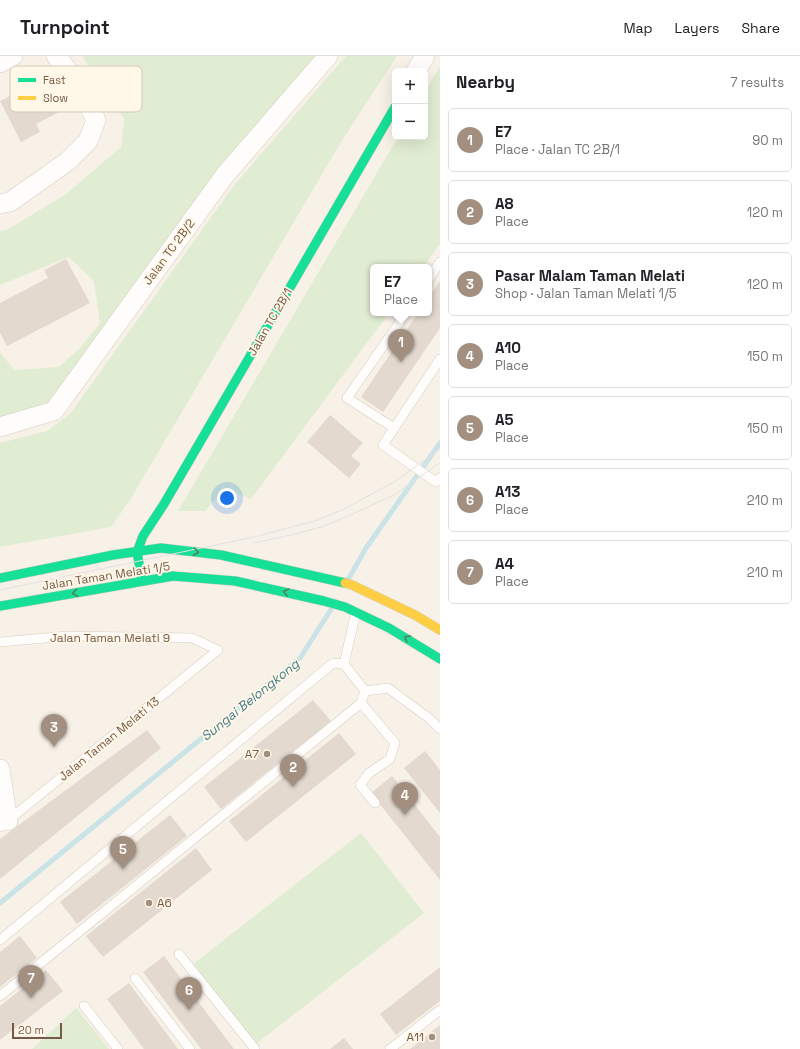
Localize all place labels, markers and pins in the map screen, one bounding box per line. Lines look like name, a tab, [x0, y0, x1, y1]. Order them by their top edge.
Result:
pin: 1	[388, 329, 414, 362]
pin: 3	[41, 714, 67, 747]
place label: A7	[245, 746, 259, 762]
marker: A7	[262, 749, 272, 759]
pin: 2	[280, 754, 306, 787]
pin: 4	[392, 782, 418, 815]
pin: 5	[110, 836, 136, 869]
place label: A6	[157, 895, 172, 911]
marker: A6	[144, 898, 154, 908]
pin: 7	[18, 965, 44, 998]
pin: 6	[176, 977, 202, 1010]
place label: A11	[406, 1029, 424, 1045]
marker: A11	[427, 1032, 437, 1042]

